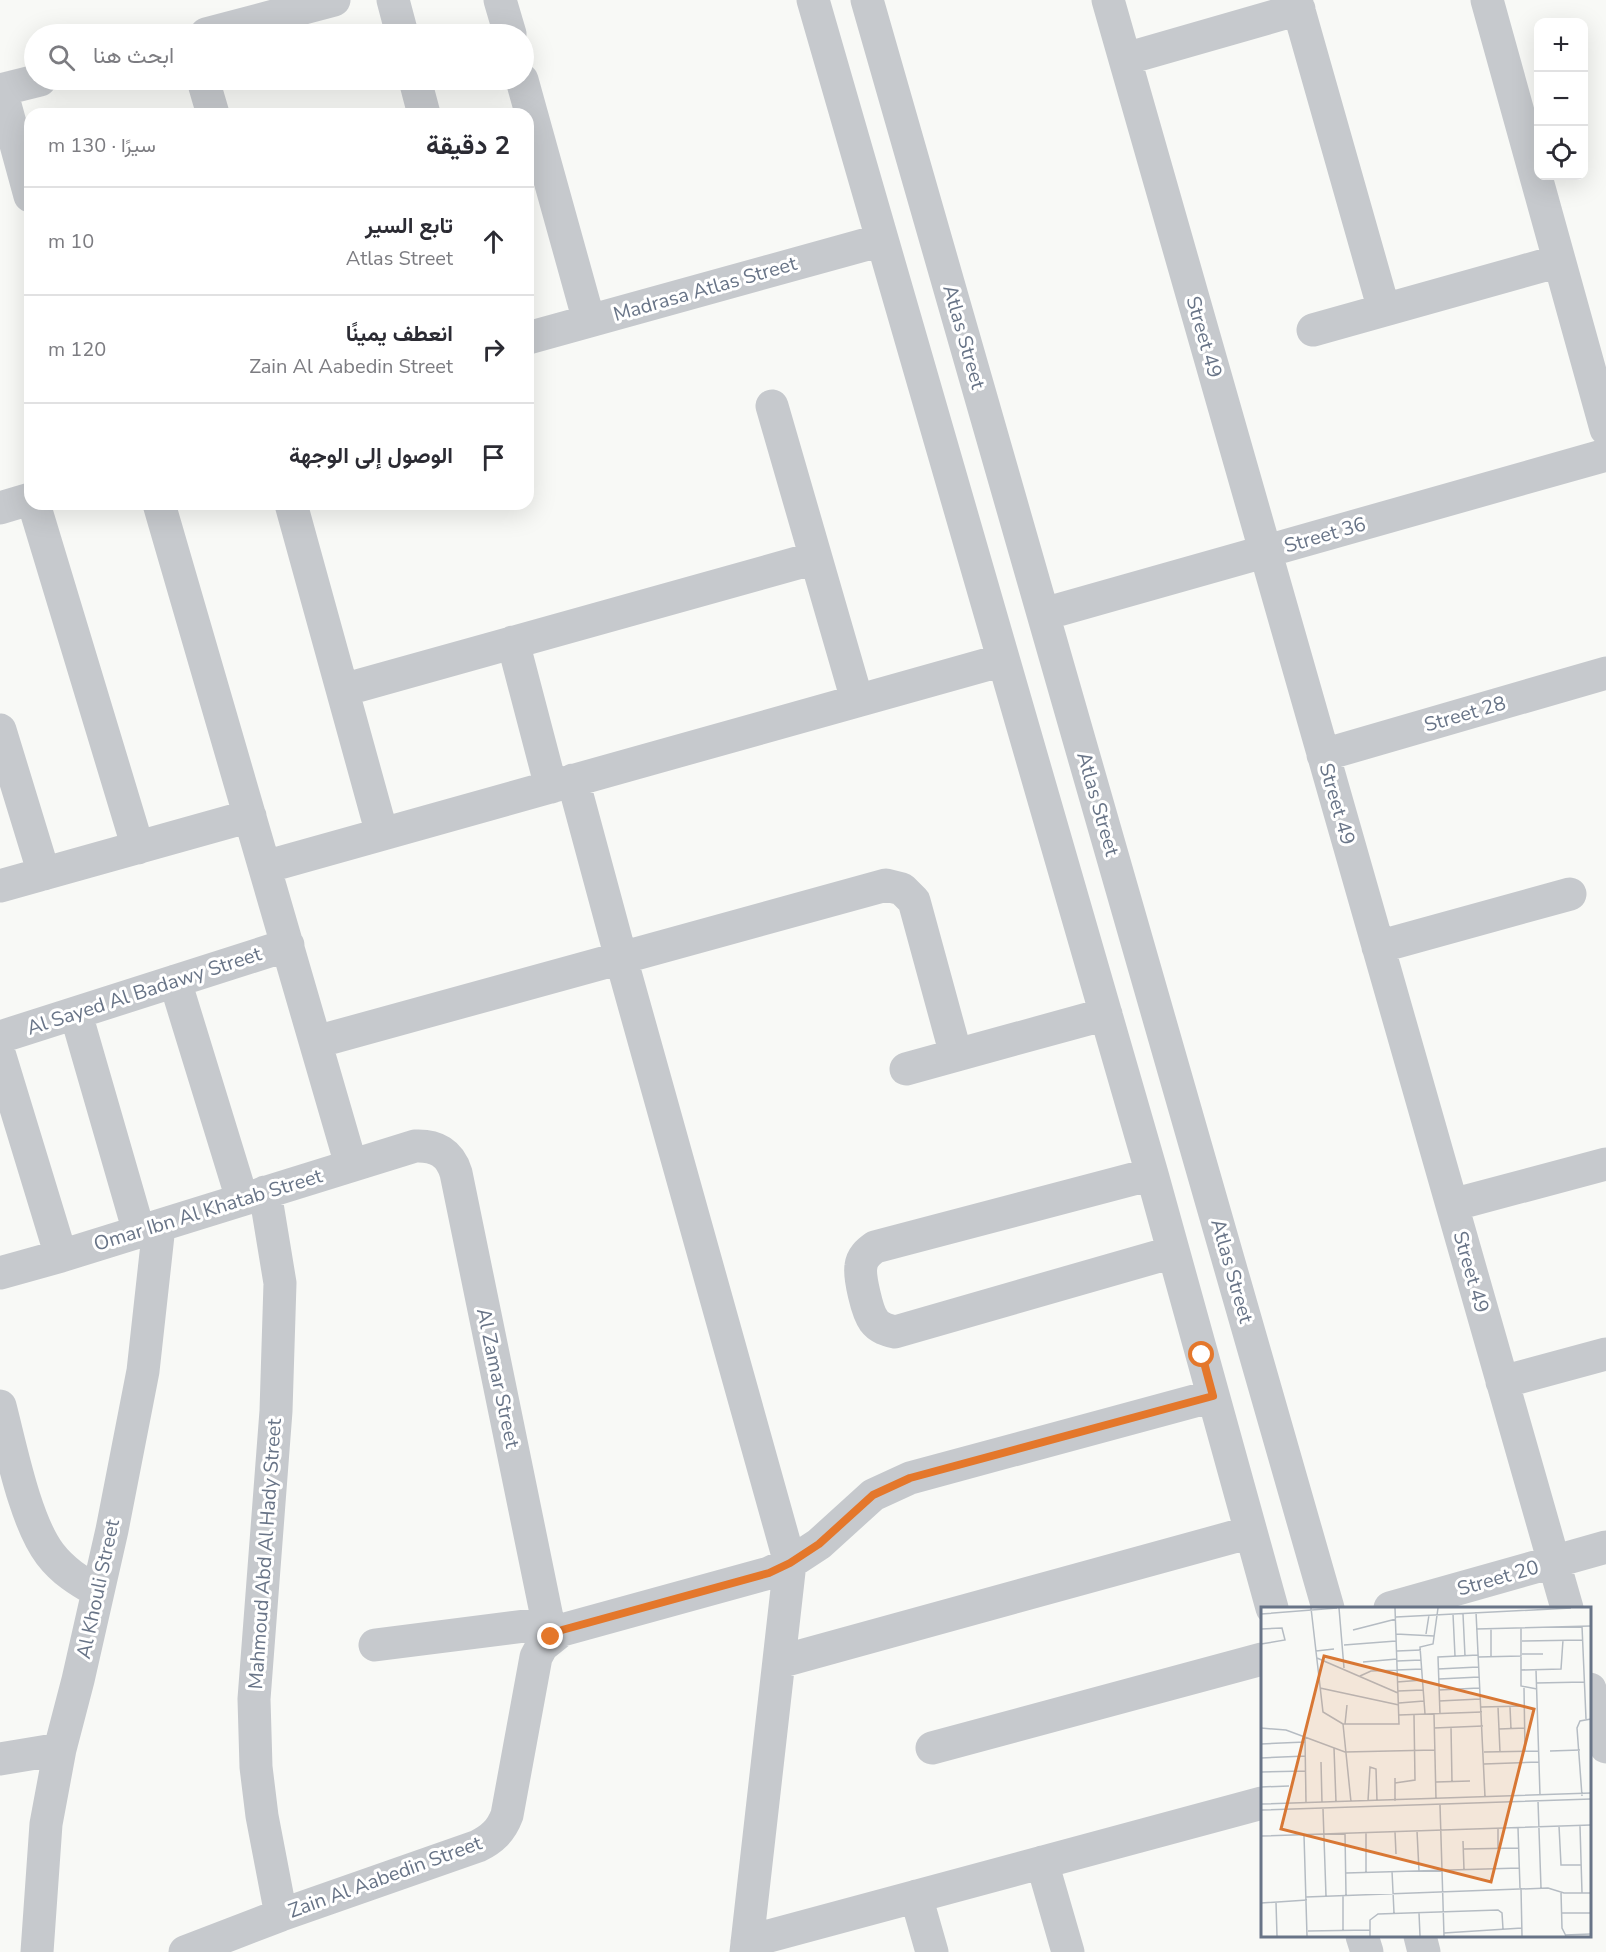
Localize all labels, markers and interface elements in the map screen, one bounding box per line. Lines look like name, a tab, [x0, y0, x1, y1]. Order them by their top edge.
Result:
map controls	[1534, 18, 1588, 180]
button: +	[1534, 18, 1588, 72]
search box	[24, 24, 534, 90]
icon: search	[45, 41, 78, 74]
text: ابحث هنا	[93, 41, 174, 71]
button: −	[1534, 72, 1588, 126]
button: locate	[1534, 126, 1588, 180]
text: 2 دقيقة	[426, 128, 510, 163]
text: سيرًا · 130 m	[48, 132, 156, 159]
text: تابع السير	[365, 211, 453, 241]
icon: ahead	[477, 225, 510, 258]
text: 10 m	[48, 228, 94, 255]
text: Atlas Street	[346, 245, 453, 272]
street label: Madrasa Atlas Street	[610, 250, 801, 328]
street label: Atlas Street	[936, 282, 992, 393]
street label: Street 49	[1179, 293, 1229, 381]
text: انعطف يمينًا	[346, 319, 453, 349]
icon: right	[477, 333, 510, 366]
text: 120 m	[48, 336, 106, 363]
text: Zain Al Aabedin Street	[249, 353, 453, 380]
text: الوصول إلى الوجهة	[289, 441, 453, 471]
icon: arrive	[477, 441, 510, 474]
street label: Street 36	[1281, 510, 1369, 560]
street label: Street 28	[1421, 689, 1509, 739]
street label: Atlas Street	[1070, 749, 1126, 860]
street label: Street 49	[1312, 760, 1362, 848]
street label: Al Sayed Al Badawy Street	[23, 940, 266, 1042]
street label: Omar Ibn Al Khatab Street	[90, 1162, 327, 1258]
street label: Atlas Street	[1204, 1216, 1260, 1327]
street label: Street 49	[1446, 1228, 1496, 1316]
street label: Al Zamar Street	[470, 1306, 526, 1451]
route start	[1188, 1341, 1214, 1367]
street label: Mahmoud Abd Al Hady Street	[242, 1417, 288, 1690]
street label: Al Khouli Street	[70, 1516, 126, 1661]
street label: Street 20	[1454, 1553, 1542, 1603]
inset map	[1261, 1607, 1591, 1937]
route end	[537, 1623, 563, 1649]
street label: Zain Al Aabedin Street	[285, 1829, 486, 1925]

